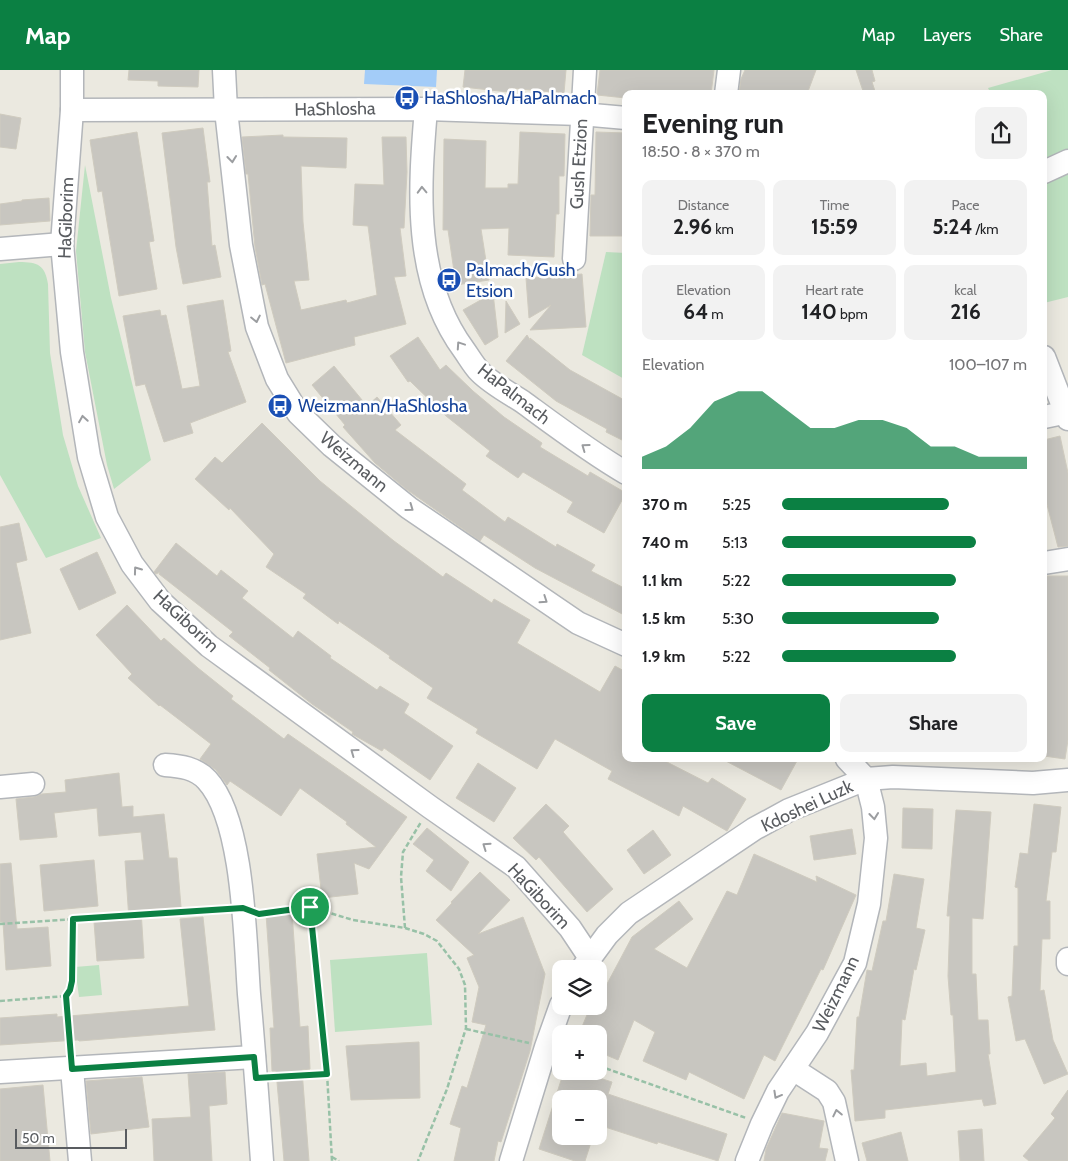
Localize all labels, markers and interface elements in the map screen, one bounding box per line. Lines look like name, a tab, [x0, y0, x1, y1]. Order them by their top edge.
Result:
text: Map	[25, 21, 71, 50]
text: Map	[862, 24, 895, 46]
text: Layers	[923, 24, 972, 46]
text: Share	[1000, 24, 1043, 46]
bus stop icon: HaShlosha/HaPalmach	[394, 85, 420, 111]
place label: HaShlosha/HaPalmach	[424, 87, 597, 109]
street label: HaShlosha	[294, 97, 376, 121]
text: Evening run	[642, 106, 784, 140]
button: share	[975, 107, 1027, 159]
street label: Gush Etzion	[566, 118, 592, 210]
text: 18:50 · 8 × 370 m	[642, 142, 760, 161]
one-way arrow	[226, 155, 237, 163]
street label: HaGiborim	[54, 177, 78, 259]
one-way arrow	[416, 186, 427, 194]
text: Distance	[678, 196, 729, 214]
text: Time	[820, 196, 849, 214]
text: Pace	[952, 196, 979, 214]
text: 2.96	[673, 214, 712, 239]
text: 15:59	[811, 214, 858, 239]
text: 5:24	[932, 214, 972, 239]
text: km	[712, 220, 734, 238]
text: /km	[972, 220, 999, 238]
place label: Palmach/Gush Etsion	[466, 259, 575, 302]
bus stop icon: Palmach/Gush Etsion	[436, 267, 462, 293]
text: Elevation	[676, 281, 731, 299]
text: Heart rate	[805, 281, 864, 299]
text: kcal	[954, 281, 977, 299]
text: 64	[683, 299, 708, 324]
text: 140	[801, 299, 837, 324]
text: 216	[950, 299, 981, 324]
text: m	[708, 305, 724, 323]
text: bpm	[837, 305, 868, 323]
one-way arrow	[250, 315, 261, 324]
one-way arrow	[457, 341, 467, 350]
text: Elevation	[642, 355, 705, 374]
text: 100–107 m	[949, 355, 1027, 374]
street label: HaPalmach	[473, 359, 555, 429]
bus stop icon: Weizmann/HaShlosha	[267, 393, 293, 419]
place label: Weizmann/HaShlosha	[298, 395, 468, 417]
one-way arrow	[78, 414, 89, 422]
street label: Weizmann	[315, 427, 393, 497]
one-way arrow	[581, 444, 591, 453]
text: 370 m	[642, 495, 687, 514]
text: 5:25	[722, 495, 751, 514]
one-way arrow	[404, 502, 414, 511]
text: 740 m	[642, 533, 688, 552]
text: 5:13	[722, 533, 748, 552]
one-way arrow	[134, 566, 143, 576]
text: 1.1 km	[642, 571, 682, 590]
text: 5:22	[722, 571, 751, 590]
street label: HaGiborim	[149, 585, 223, 657]
one-way arrow	[538, 594, 548, 603]
text: 1.5 km	[642, 609, 685, 628]
text: 5:30	[722, 609, 754, 628]
text: 1.9 km	[642, 647, 685, 666]
text: 5:22	[722, 647, 751, 666]
button: Save	[642, 694, 830, 752]
button: Share	[840, 694, 1027, 752]
one-way arrow	[350, 749, 360, 758]
street label: Kdoshei Luzk	[758, 775, 857, 837]
one-way arrow	[868, 813, 879, 821]
one-way arrow	[483, 843, 492, 852]
street label: HaGiborim	[503, 859, 575, 933]
pin	[289, 886, 331, 928]
icon: arrive	[296, 893, 324, 921]
street label: Weizmann	[808, 952, 864, 1036]
map controls	[552, 960, 607, 1145]
button: layers	[552, 960, 607, 1015]
button: +	[552, 1025, 607, 1080]
button: −	[552, 1090, 607, 1145]
one-way arrow	[773, 1090, 783, 1099]
one-way arrow	[832, 1109, 843, 1118]
scale bar	[15, 1126, 128, 1149]
text: 50 m	[22, 1129, 55, 1147]

